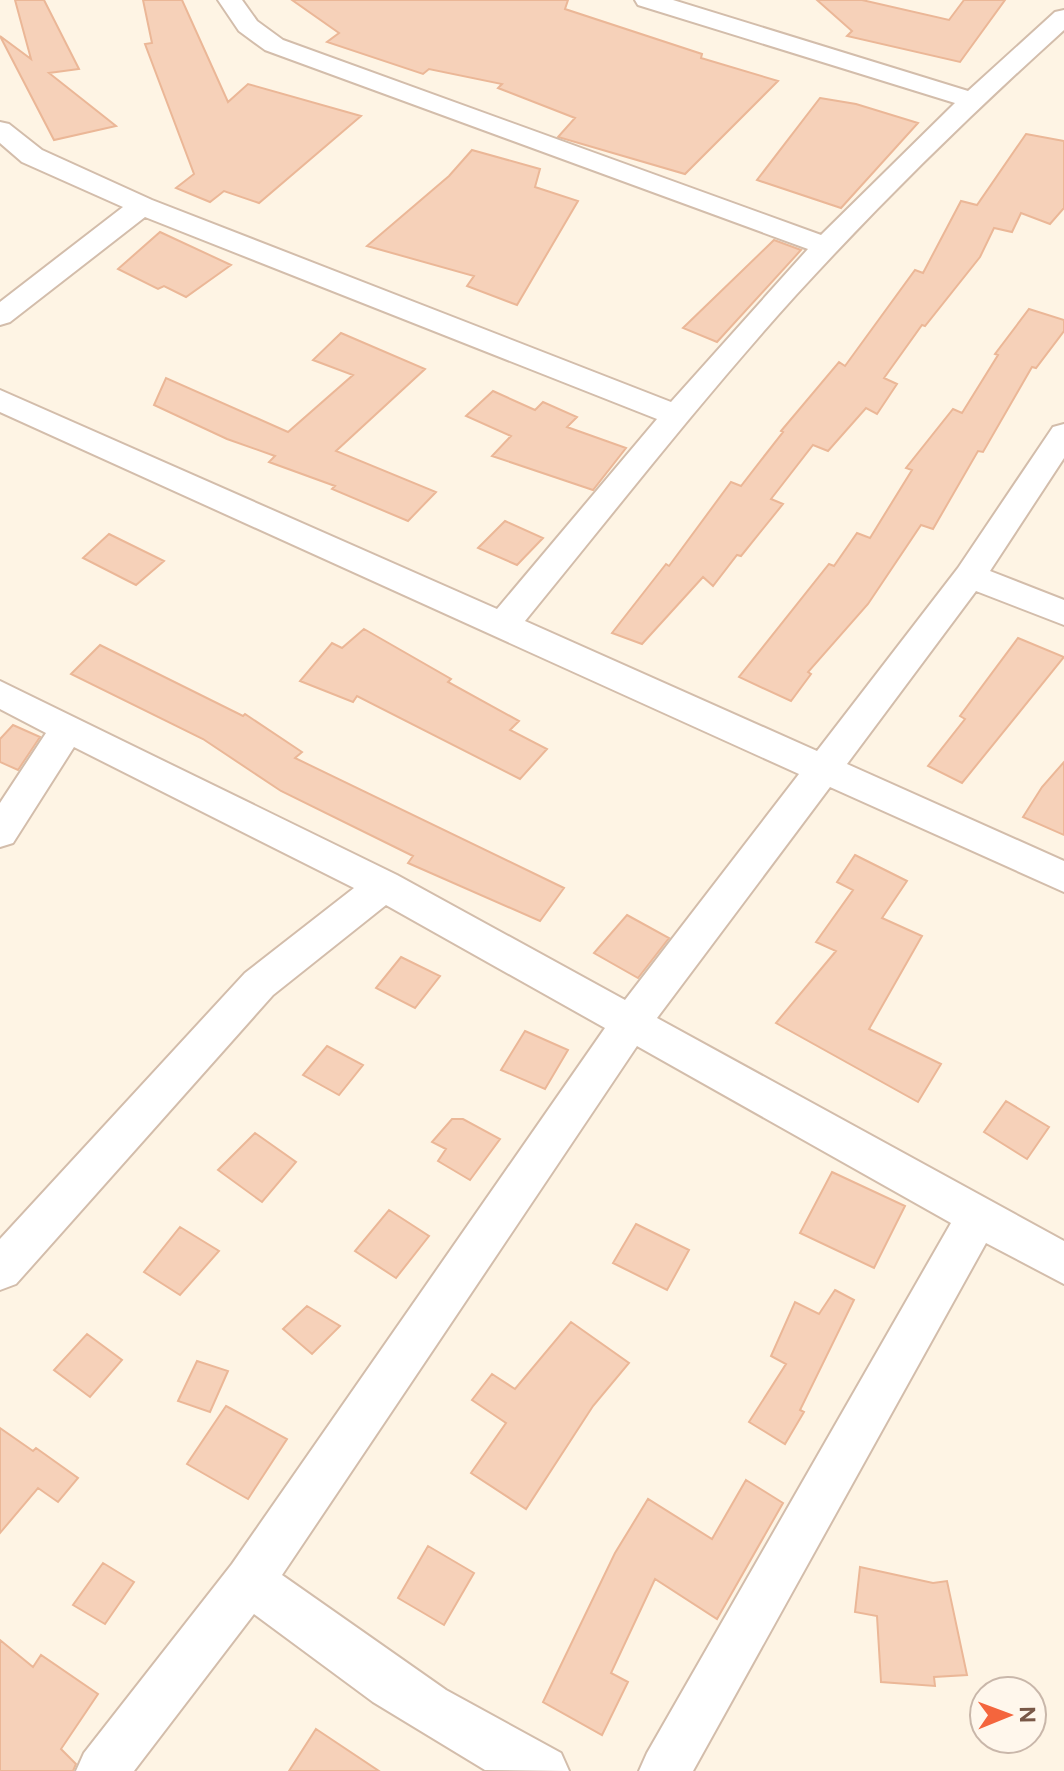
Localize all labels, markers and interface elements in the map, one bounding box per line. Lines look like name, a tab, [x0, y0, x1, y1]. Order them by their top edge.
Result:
north arrow	[968, 1675, 1048, 1755]
text: N	[1014, 1706, 1041, 1723]

